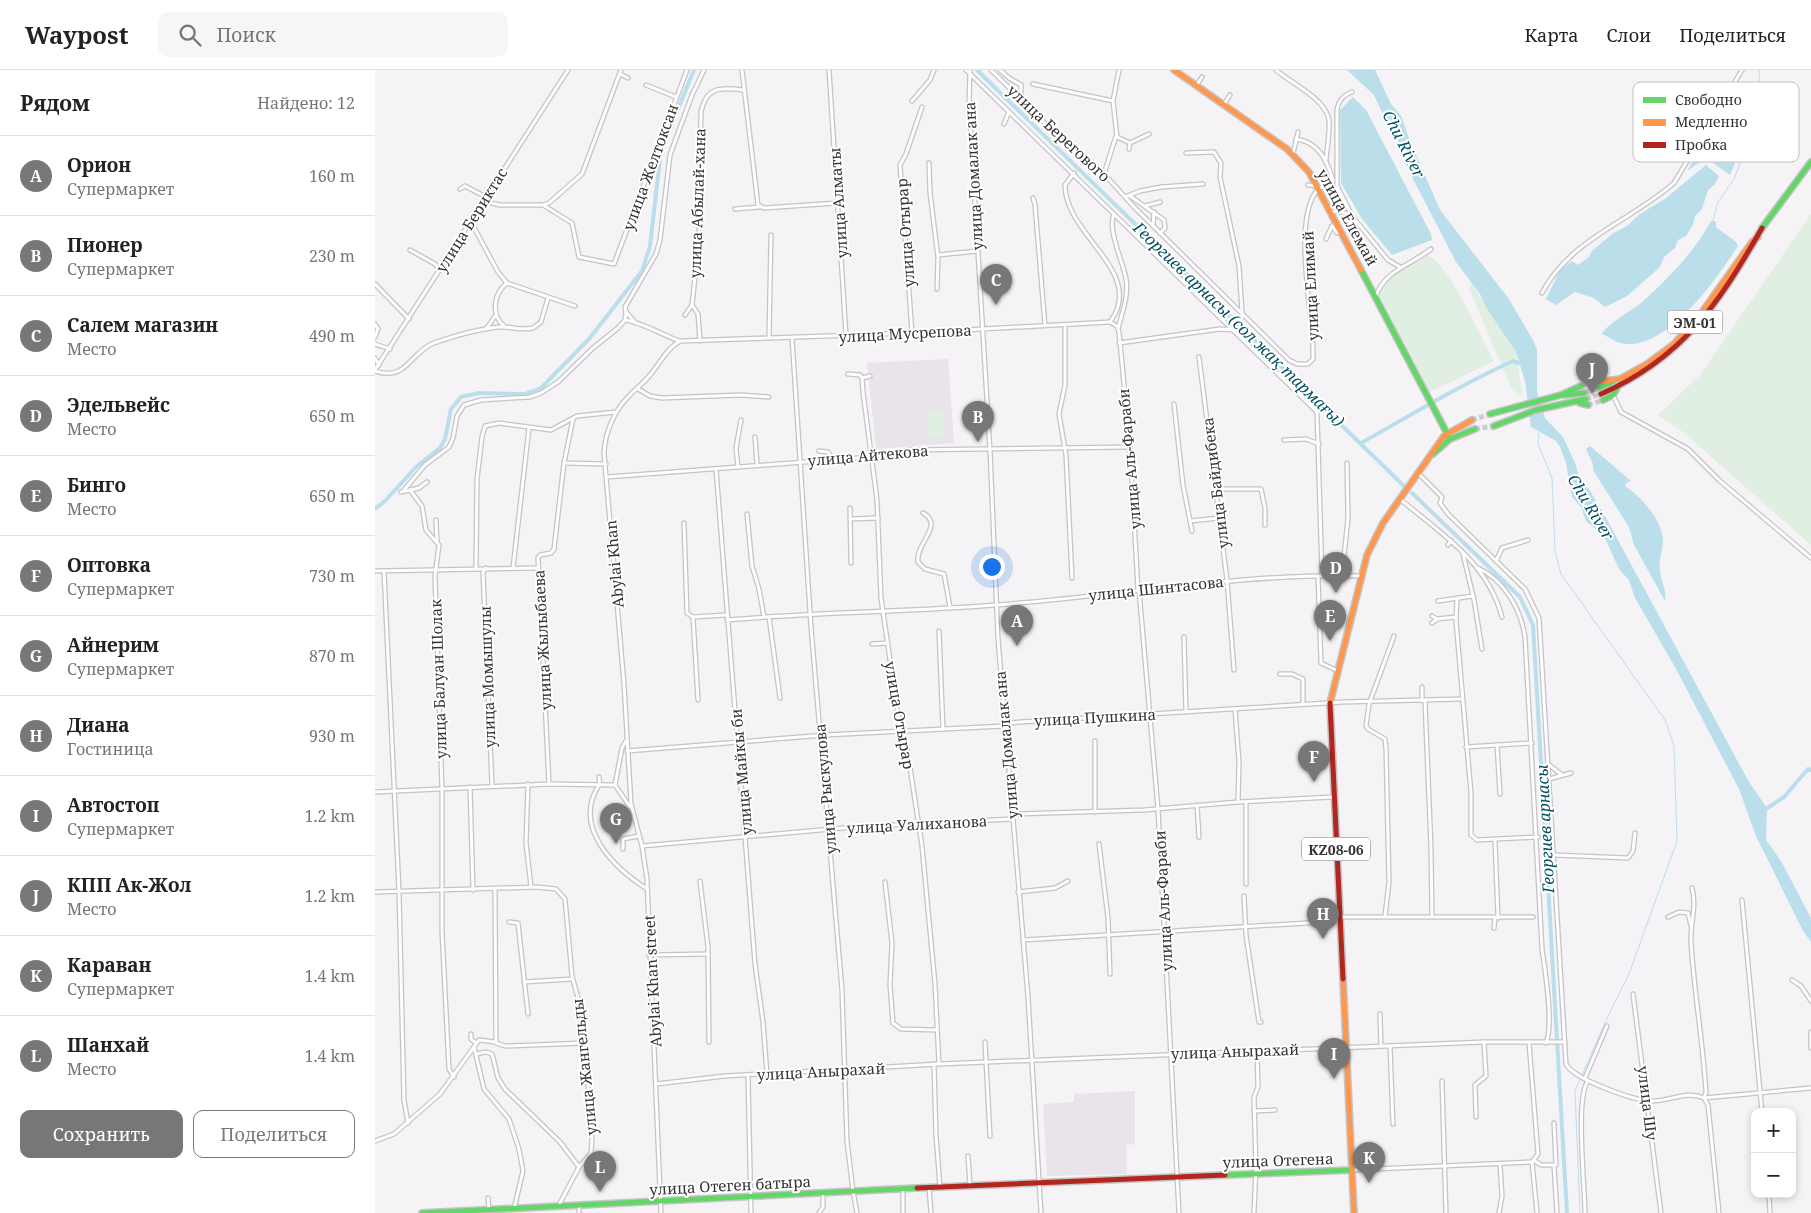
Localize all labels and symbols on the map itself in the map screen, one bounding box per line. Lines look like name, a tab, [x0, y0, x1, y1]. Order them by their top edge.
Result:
street label: улица Берегового	[1003, 80, 1115, 186]
legend	[1633, 82, 1799, 162]
text: Свободно	[1675, 90, 1742, 109]
street label: улица Желтоксан	[618, 101, 682, 233]
street label: улица Домалак ана	[959, 101, 987, 251]
water label: Chu River	[1378, 107, 1431, 182]
text: Медленно	[1675, 112, 1747, 131]
street label: улица Абылай-хана	[684, 128, 710, 278]
text: Пробка	[1675, 135, 1727, 154]
street label: улица Алматы	[824, 147, 852, 259]
street label: улица Бериктас	[431, 164, 511, 276]
street label: улица Елемай	[1313, 165, 1383, 269]
street label: улица Отырар	[891, 178, 919, 288]
water label: Георгиев арнасы (сол жақ тармағы)	[1128, 216, 1350, 432]
street label: улица Елимай	[1297, 231, 1323, 341]
pin: C	[980, 264, 1012, 305]
road number: ЭМ-01	[1667, 310, 1723, 334]
street label: улица Мусрепова	[838, 320, 972, 346]
pin: J	[1576, 353, 1608, 394]
street label: улица Аль-Фараби	[1113, 388, 1145, 530]
pin: B	[962, 401, 994, 442]
street label: улица Байдибека	[1197, 416, 1233, 550]
street label: улица Айтекова	[807, 440, 929, 470]
water label: Chu River	[1563, 470, 1619, 544]
street label: Abylai Khan	[600, 519, 628, 609]
pin: D	[1320, 552, 1352, 593]
your location	[979, 554, 1005, 580]
street label: улица Жылыбаева	[528, 569, 556, 711]
street label: улица Шинтасова	[1087, 571, 1225, 605]
street label: улица Балуан Шолак	[425, 599, 451, 759]
pin: E	[1314, 600, 1346, 641]
pin: A	[1001, 605, 1033, 646]
street label: улица Момышулы	[475, 606, 499, 748]
street label: улица Отырар	[881, 659, 919, 771]
street label: улица Домалак ана	[990, 670, 1022, 820]
street label: улица Пушкина	[1033, 704, 1157, 730]
street label: улица Майкы би	[725, 708, 757, 836]
street label: улица Рыскулова	[809, 723, 841, 855]
pin: F	[1298, 741, 1330, 782]
water label: Георгиев арнасы	[1531, 764, 1559, 895]
pin: G	[600, 803, 632, 844]
street label: улица Уалиханова	[846, 810, 988, 838]
street label: улица Аль-Фараби	[1149, 830, 1177, 972]
road number: KZ08-06	[1302, 838, 1370, 861]
pin: H	[1307, 898, 1339, 939]
street label: Abylai Khan street	[639, 914, 665, 1048]
street label: улица Жангельды	[567, 998, 601, 1136]
pin: I	[1318, 1038, 1350, 1079]
street label: улица Анырахай	[1170, 1039, 1300, 1063]
street label: улица Анырахай	[756, 1058, 886, 1084]
street label: улица Шу	[1634, 1065, 1663, 1142]
pin: K	[1353, 1142, 1385, 1183]
street label: улица Отегена	[1222, 1148, 1334, 1172]
pin: L	[584, 1151, 616, 1192]
street label: улица Отеген батыра	[649, 1171, 811, 1199]

